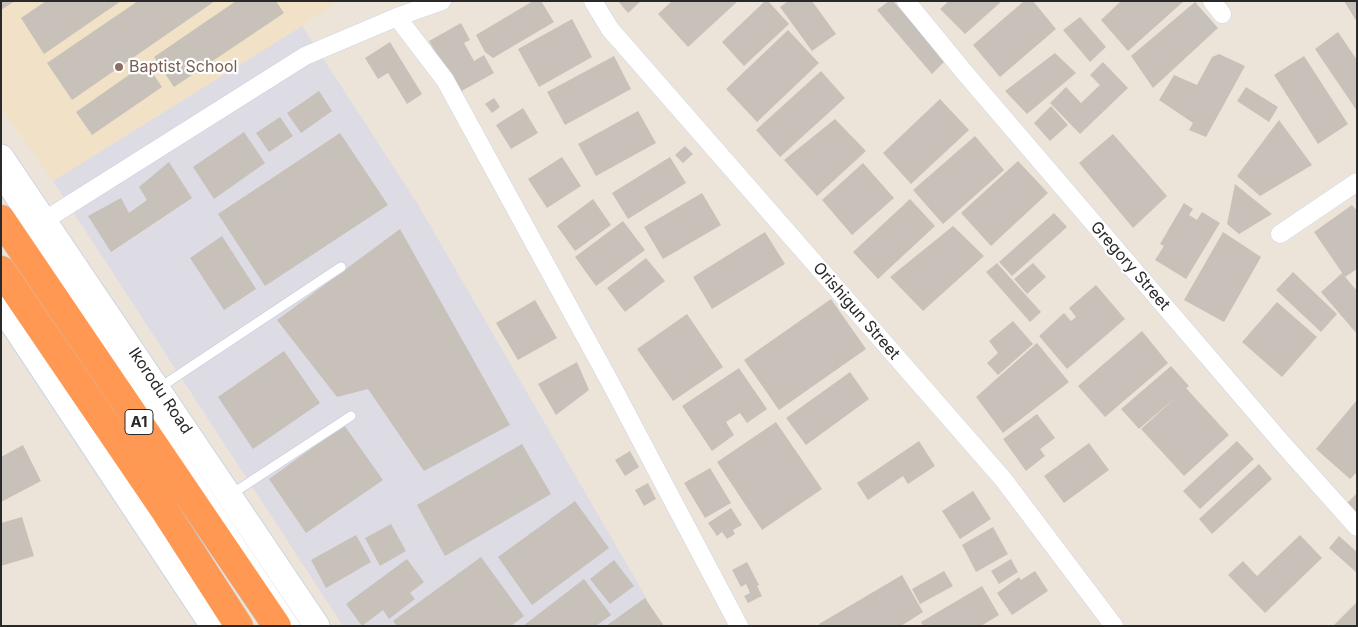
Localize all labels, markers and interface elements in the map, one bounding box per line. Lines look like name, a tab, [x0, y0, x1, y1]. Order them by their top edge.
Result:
place label: Baptist School	[129, 57, 237, 77]
marker: Baptist School	[113, 61, 125, 73]
street label: Gregory Street	[1086, 218, 1174, 314]
street label: Orishigun Street	[809, 258, 903, 364]
street label: Ikorodu Road	[124, 344, 196, 438]
road number: A1	[125, 410, 153, 434]

